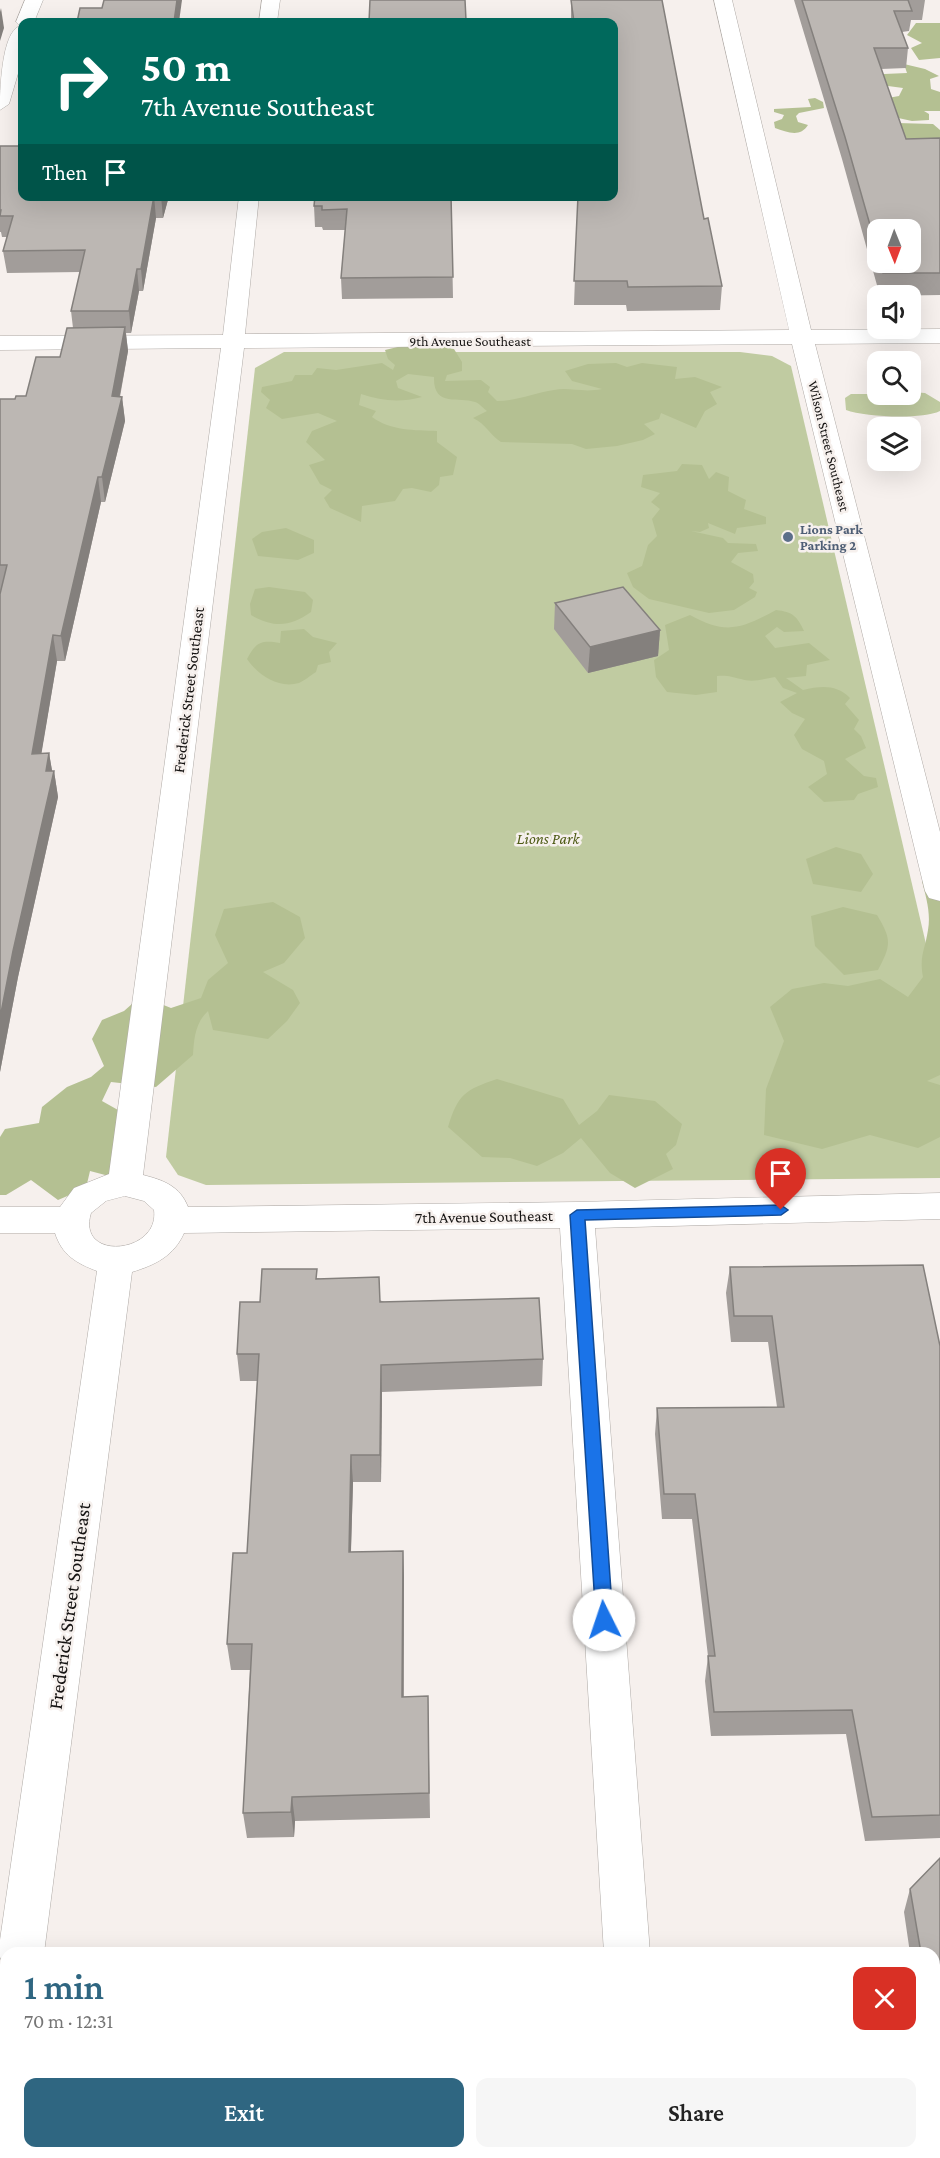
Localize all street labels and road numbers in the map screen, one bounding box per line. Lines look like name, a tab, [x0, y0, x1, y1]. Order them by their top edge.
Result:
street label: 9th Avenue Southeast	[409, 333, 531, 349]
street label: Wilson Street Southeast	[805, 379, 853, 513]
street label: Frederick Street Southeast	[170, 605, 207, 774]
street label: 7th Avenue Southeast	[415, 1207, 554, 1226]
street label: Frederick Street Southeast	[44, 1501, 94, 1711]

